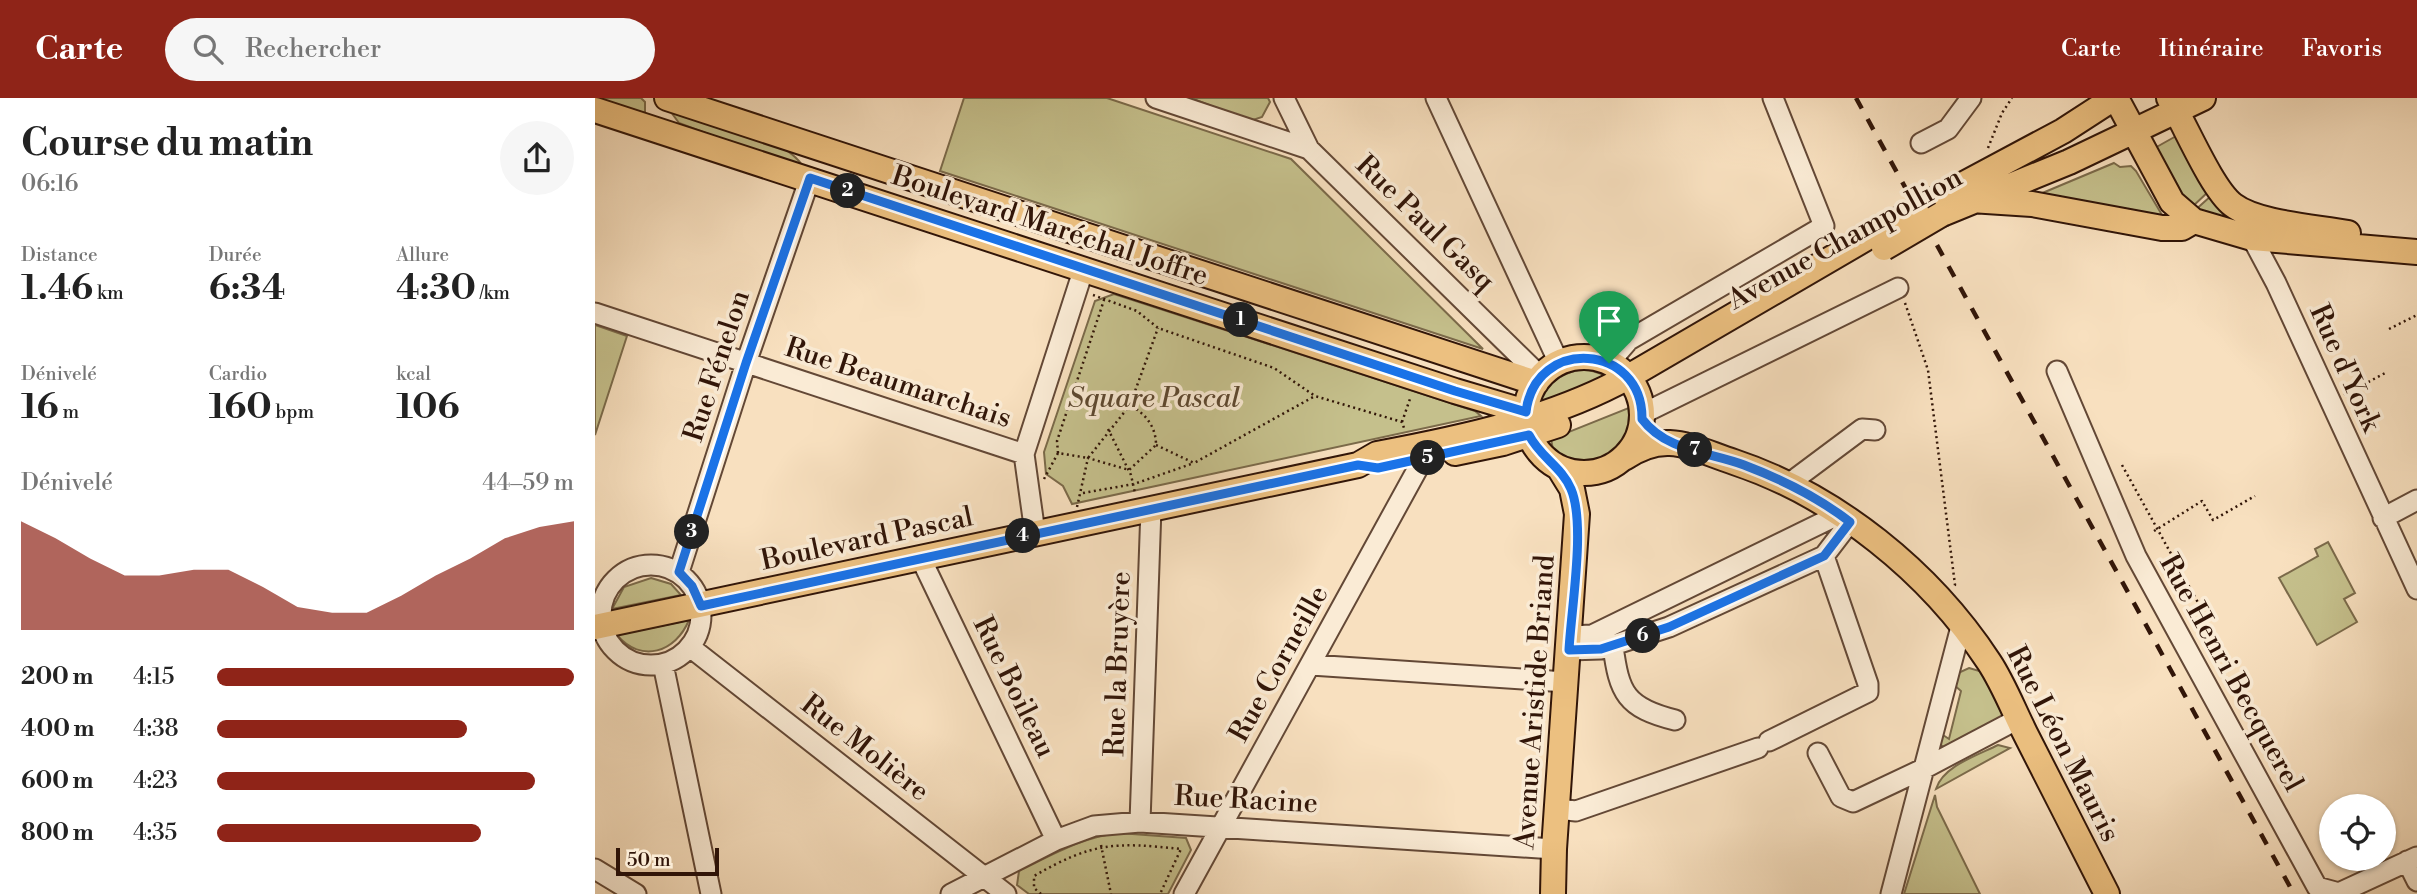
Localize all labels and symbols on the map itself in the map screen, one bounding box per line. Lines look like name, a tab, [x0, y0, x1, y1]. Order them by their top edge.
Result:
street label: Rue Paul Gasq	[1348, 148, 1502, 298]
street label: Boulevard Maréchal Joffre	[887, 158, 1213, 294]
street label: Avenue Champollion	[1721, 160, 1969, 318]
pin: 2	[831, 174, 865, 208]
street label: Rue Fénelon	[676, 285, 758, 446]
pin	[1579, 291, 1639, 363]
street label: Rue d'York	[2301, 299, 2389, 438]
pin: 1	[1223, 302, 1259, 338]
street label: Rue Beaumarchais	[780, 330, 1016, 436]
park label: Square Pascal	[1068, 381, 1240, 416]
pin: 7	[1677, 432, 1713, 468]
pin: 5	[1411, 440, 1445, 476]
street label: Boulevard Pascal	[757, 499, 976, 579]
pin: 3	[675, 514, 709, 550]
pin: 4	[1005, 518, 1041, 554]
street label: Rue Henri Becquerel	[2151, 548, 2311, 798]
street label: Avenue Aristide Briand	[1507, 554, 1563, 851]
street label: Rue la Bruyère	[1097, 571, 1139, 757]
street label: Rue Corneille	[1222, 580, 1336, 748]
street label: Rue Boileau	[965, 611, 1063, 763]
pin: 6	[1625, 618, 1661, 654]
street label: Rue Léon Mauris	[1999, 640, 2127, 848]
street label: Rue Molière	[794, 687, 936, 809]
street label: Rue Racine	[1173, 779, 1319, 821]
scale bar	[616, 845, 719, 877]

